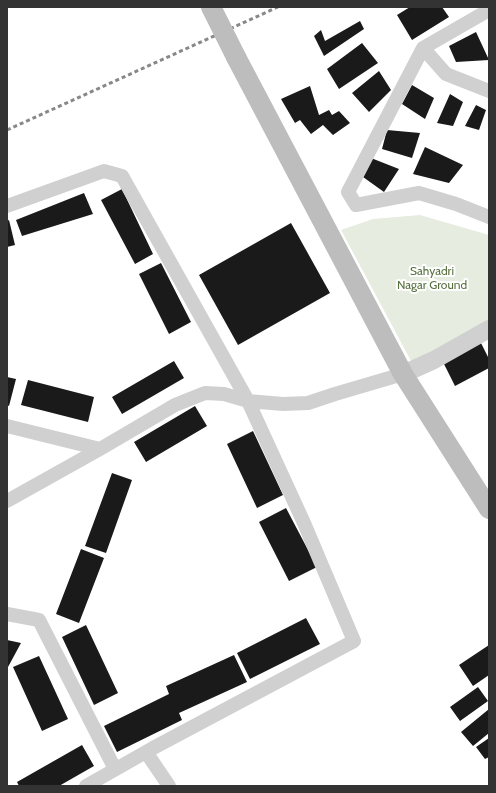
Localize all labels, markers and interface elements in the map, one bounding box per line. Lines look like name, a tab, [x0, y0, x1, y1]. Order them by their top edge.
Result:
park label: Sahyadri Nagar Ground	[397, 264, 467, 292]

